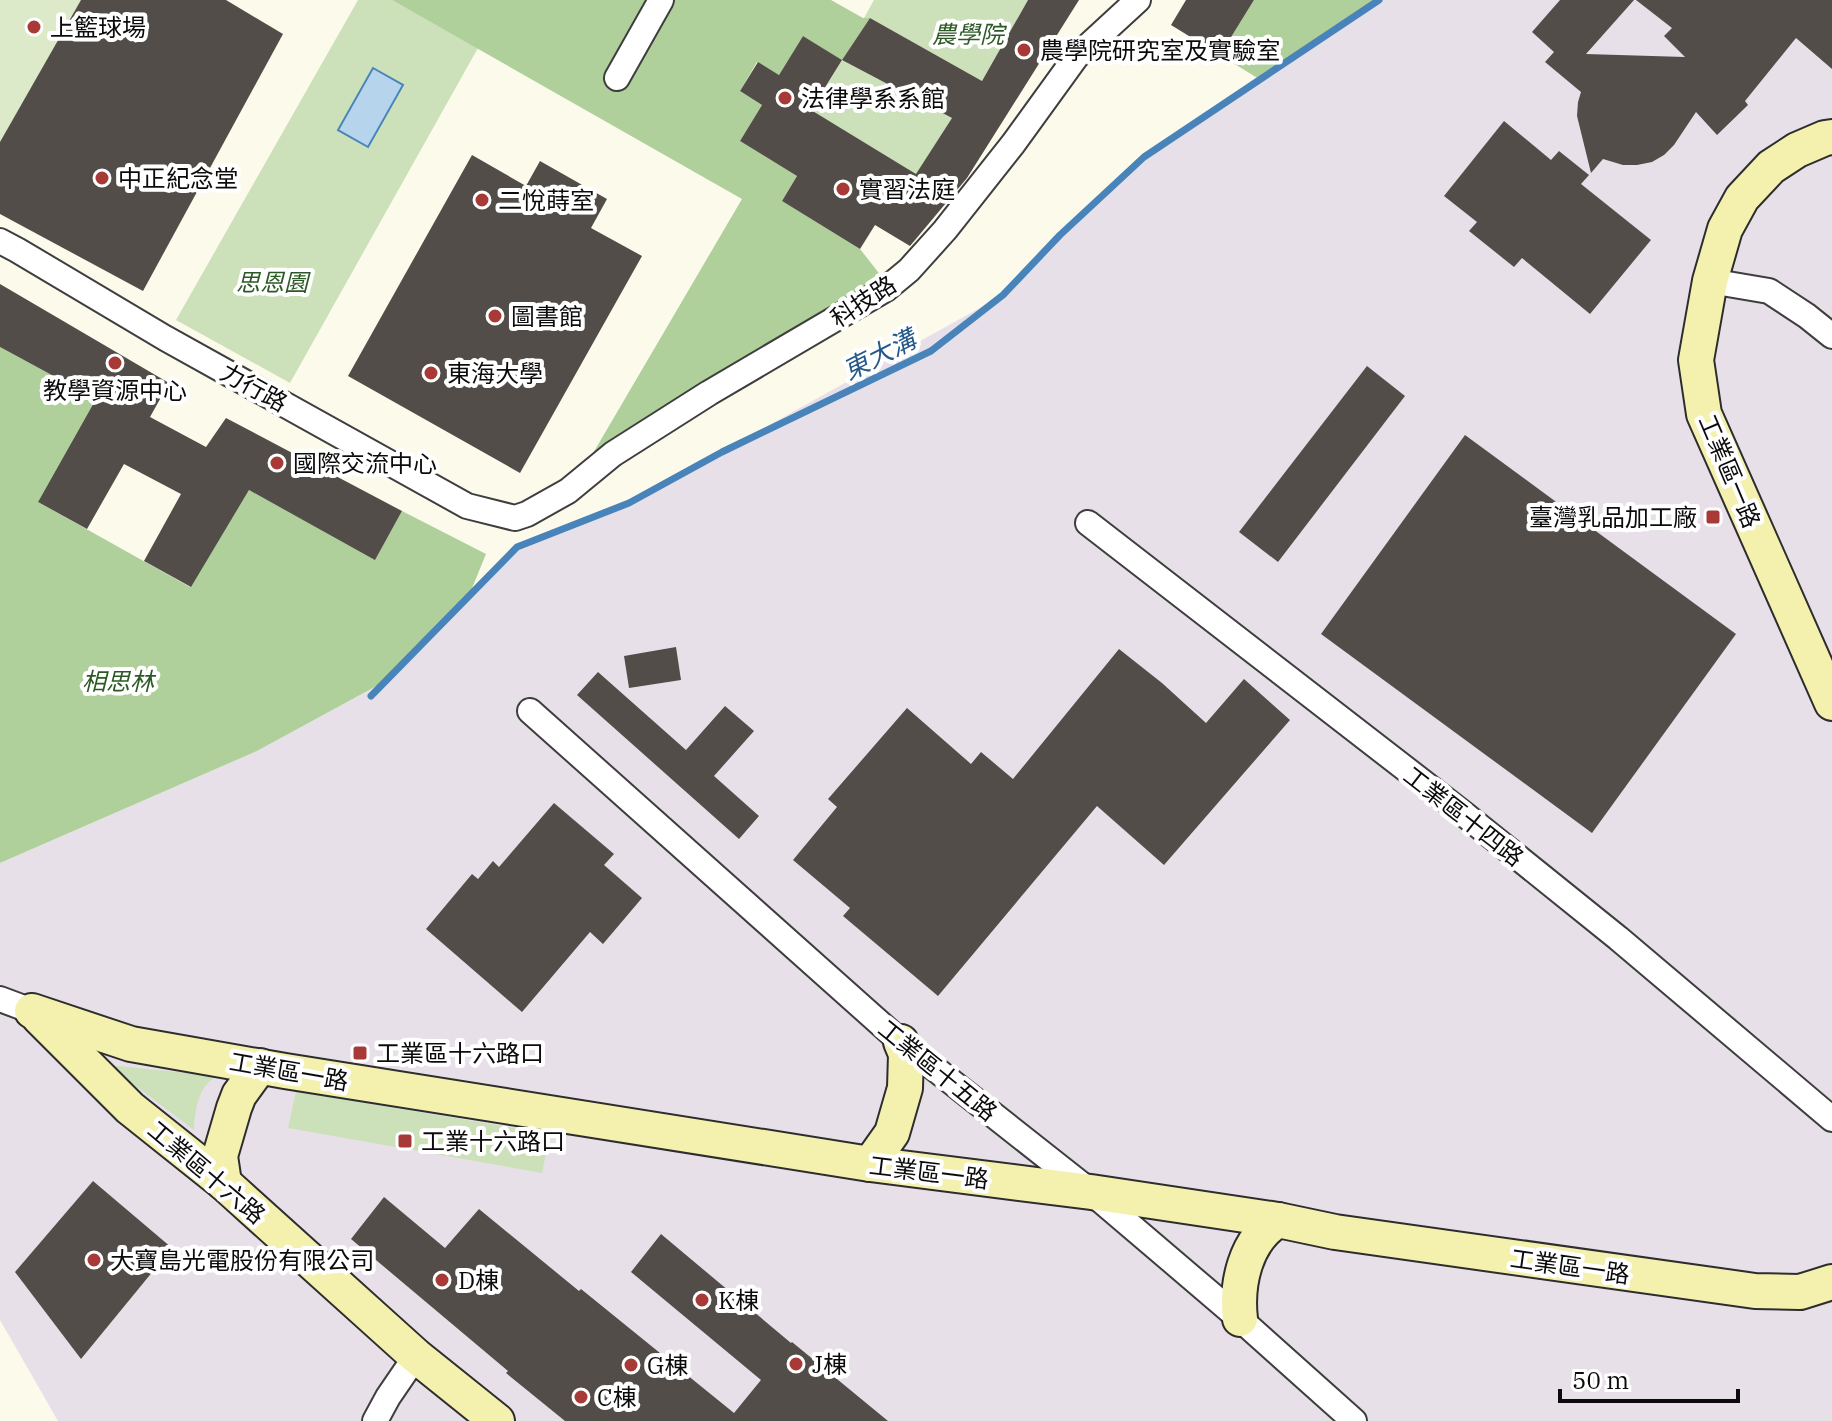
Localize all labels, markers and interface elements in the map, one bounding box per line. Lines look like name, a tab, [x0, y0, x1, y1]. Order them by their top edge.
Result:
place label: 上籃球場	[50, 11, 146, 43]
marker: 上籃球場	[25, 18, 43, 36]
park label: 農學院	[932, 18, 1008, 50]
place label: 農學院研究室及實驗室	[1040, 34, 1280, 66]
marker: 農學院研究室及實驗室	[1015, 41, 1033, 59]
place label: 法律學系系館	[801, 82, 945, 114]
marker: 法律學系系館	[776, 89, 794, 107]
place label: 中正紀念堂	[118, 162, 238, 194]
marker: 中正紀念堂	[93, 169, 111, 187]
place label: 實習法庭	[859, 173, 955, 205]
marker: 實習法庭	[834, 180, 852, 198]
place label: 二悅蒔室	[498, 184, 594, 216]
marker: 二悅蒔室	[473, 191, 491, 209]
park label: 思恩園	[236, 266, 311, 298]
street label: 科技路	[824, 268, 902, 334]
place label: 圖書館	[511, 300, 583, 332]
marker: 圖書館	[486, 307, 504, 325]
water label: 東大溝	[837, 319, 925, 387]
marker: 教學資源中心	[106, 354, 124, 372]
street label: 力行路	[215, 356, 293, 418]
place label: 東海大學	[447, 357, 543, 389]
marker: 東海大學	[422, 364, 440, 382]
place label: 教學資源中心	[43, 374, 187, 406]
street label: 工業區一路	[1692, 410, 1768, 532]
place label: 國際交流中心	[293, 447, 437, 479]
marker: 國際交流中心	[268, 454, 286, 472]
place label: 臺灣乳品加工廠	[1529, 501, 1697, 533]
marker: 臺灣乳品加工廠	[1704, 508, 1722, 526]
park label: 相思林	[82, 665, 157, 697]
street label: 工業區十四路	[1397, 759, 1531, 873]
street label: 工業區十五路	[872, 1012, 1004, 1128]
place label: 工業區十六路口	[376, 1037, 544, 1069]
marker: 工業區十六路口	[351, 1044, 369, 1062]
street label: 工業區一路	[227, 1045, 351, 1097]
street label: 工業區十六路	[142, 1113, 272, 1231]
place label: 工業十六路口	[421, 1125, 565, 1157]
marker: 工業十六路口	[396, 1132, 414, 1150]
street label: 工業區一路	[867, 1149, 991, 1195]
street label: 工業區一路	[1508, 1242, 1632, 1290]
place label: 大寶島光電股份有限公司	[110, 1244, 374, 1276]
marker: 大寶島光電股份有限公司	[85, 1251, 103, 1269]
place label: D棟	[458, 1264, 499, 1296]
marker: D棟	[433, 1271, 451, 1289]
place label: K棟	[718, 1284, 759, 1316]
marker: K棟	[693, 1291, 711, 1309]
place label: J棟	[812, 1348, 847, 1380]
place label: G棟	[647, 1349, 688, 1381]
scale bar	[1560, 1353, 1738, 1403]
marker: J棟	[787, 1355, 805, 1373]
marker: G棟	[622, 1356, 640, 1374]
text: 50 m	[1572, 1364, 1629, 1396]
place label: C棟	[597, 1381, 637, 1413]
marker: C棟	[572, 1388, 590, 1406]

